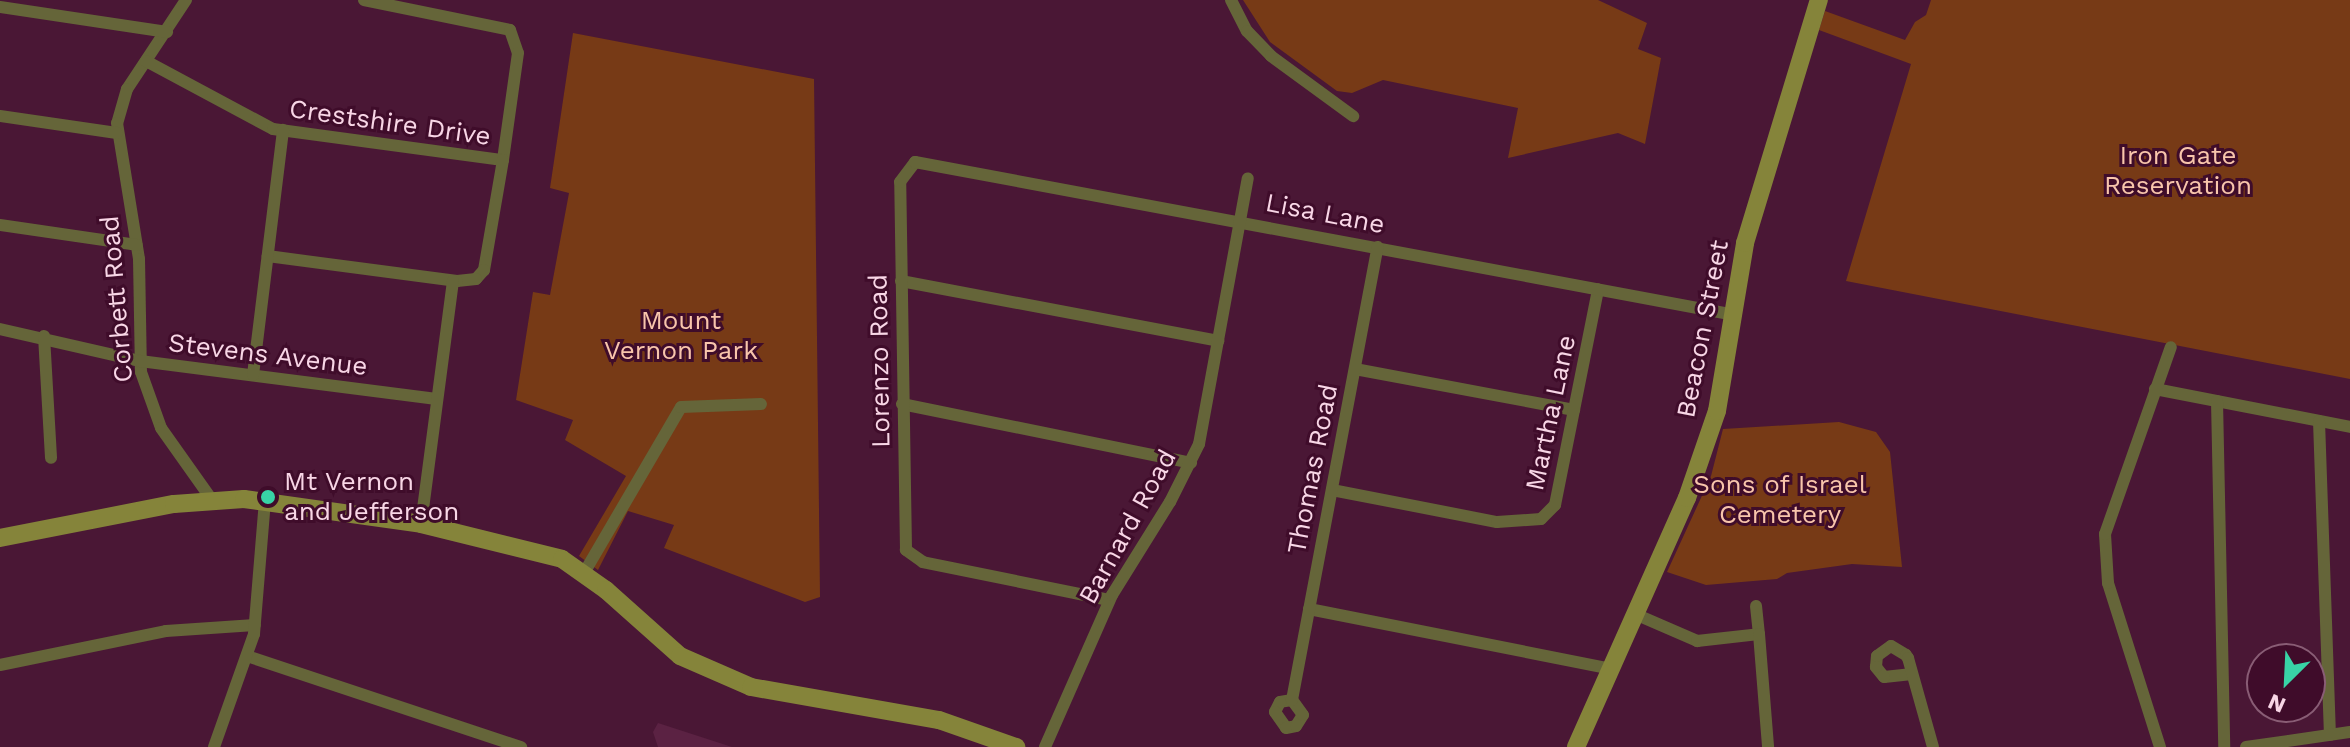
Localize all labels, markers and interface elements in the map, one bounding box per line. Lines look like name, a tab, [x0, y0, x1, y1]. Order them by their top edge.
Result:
street label: Crestshire Drive	[287, 93, 493, 153]
park label: Iron Gate Reservation	[2104, 140, 2252, 202]
street label: Lisa Lane	[1263, 187, 1387, 241]
street label: Corbett Road	[94, 214, 140, 384]
street label: Beacon Street	[1671, 238, 1735, 420]
street label: Lorenzo Road	[863, 274, 897, 448]
park label: Mount Vernon Park	[604, 305, 758, 366]
street label: Stevens Avenue	[166, 327, 370, 383]
street label: Martha Lane	[1519, 332, 1583, 494]
street label: Thomas Road	[1281, 381, 1345, 557]
street label: Barnard Road	[1073, 444, 1183, 610]
place label: Mt Vernon and Jefferson	[284, 466, 460, 528]
park label: Sons of Israel Cemetery	[1693, 469, 1867, 530]
marker: Mt Vernon and Jefferson	[259, 488, 277, 506]
north arrow	[2246, 643, 2326, 723]
text: N	[2264, 689, 2289, 718]

